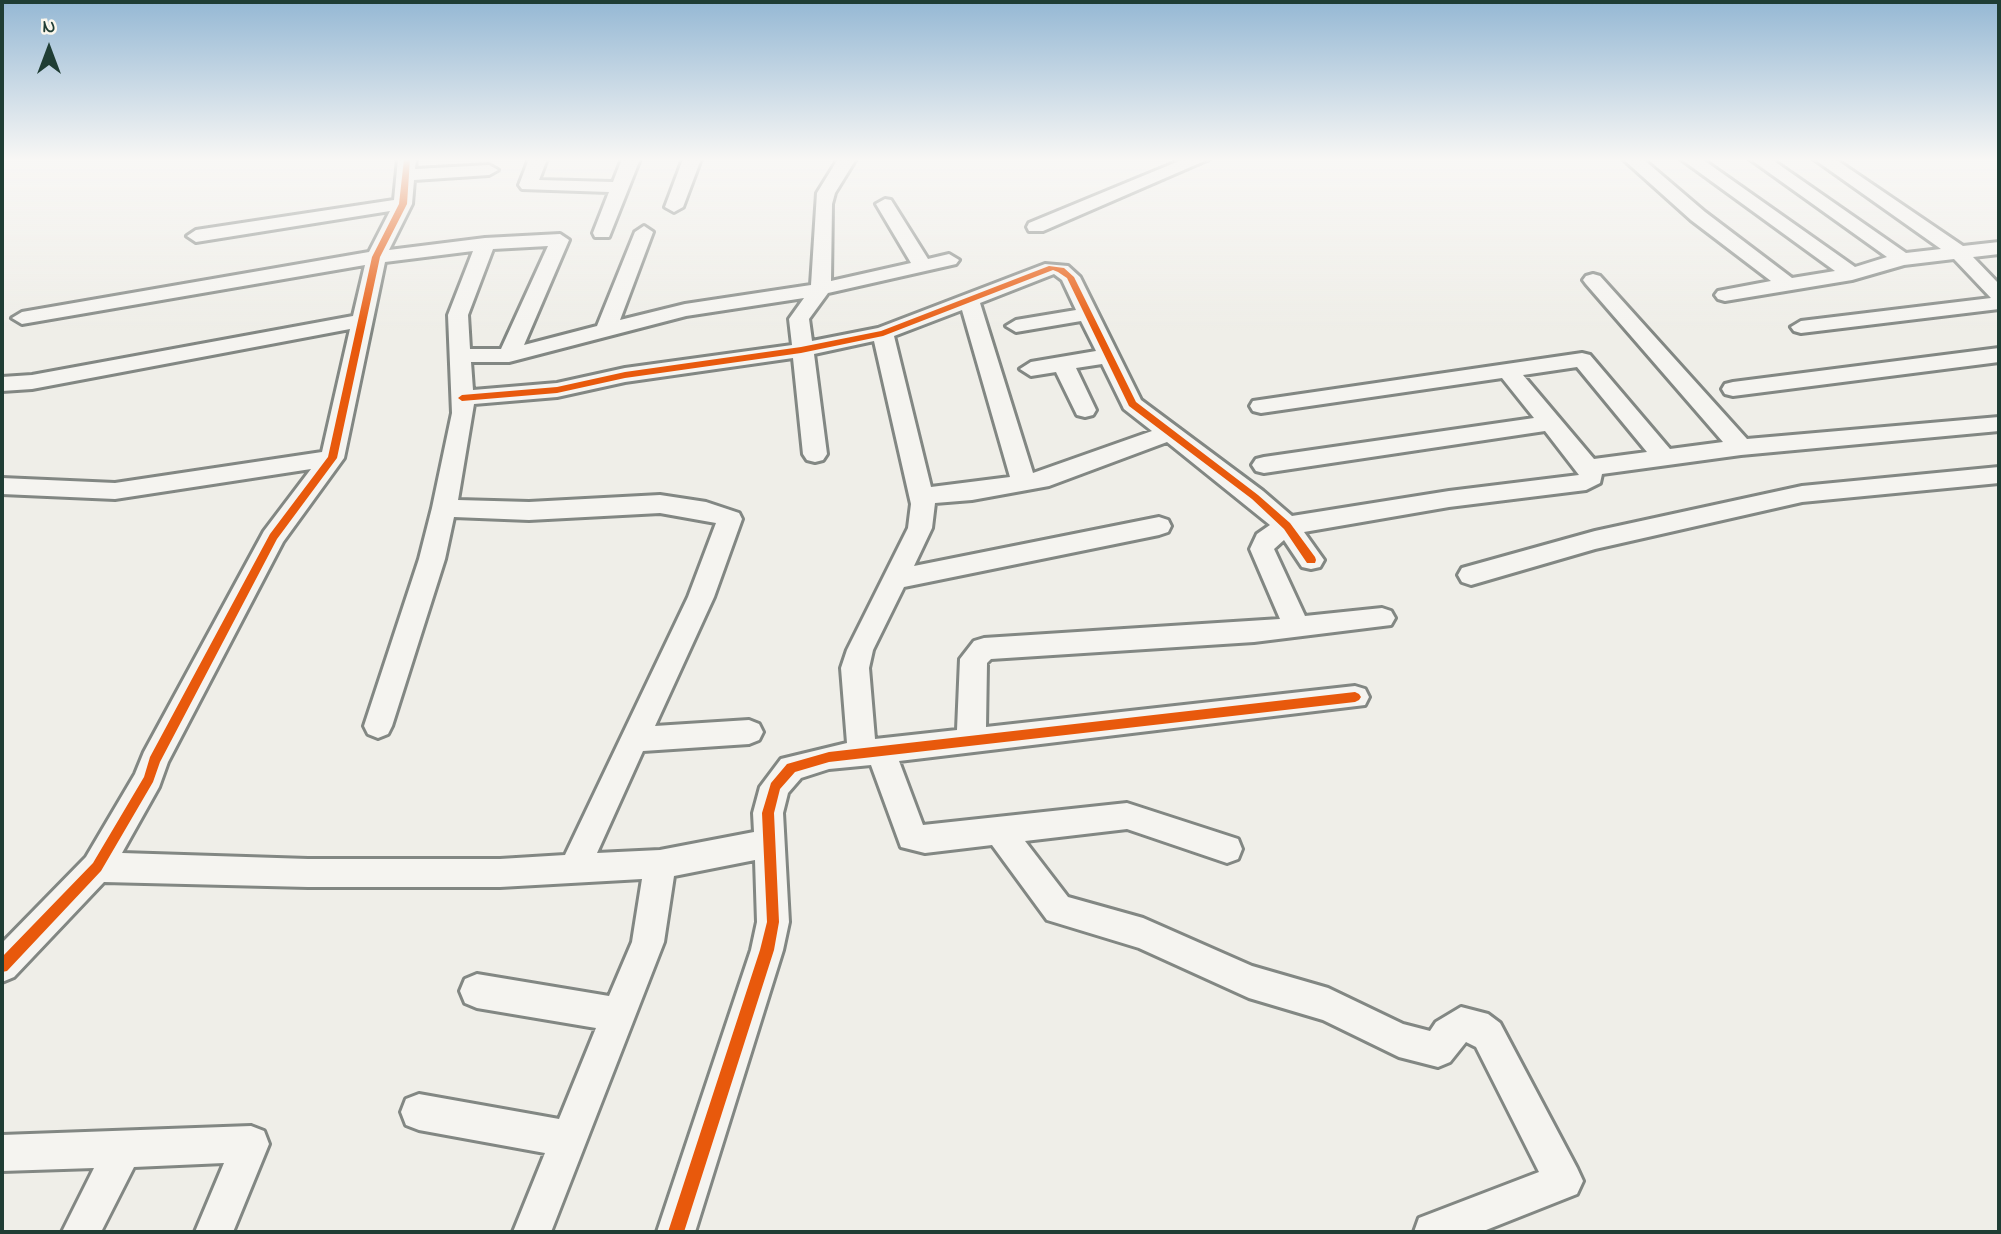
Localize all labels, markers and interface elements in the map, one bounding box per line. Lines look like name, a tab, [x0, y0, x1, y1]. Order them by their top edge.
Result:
north arrow	[14, 14, 84, 84]
text: N	[43, 14, 55, 41]

